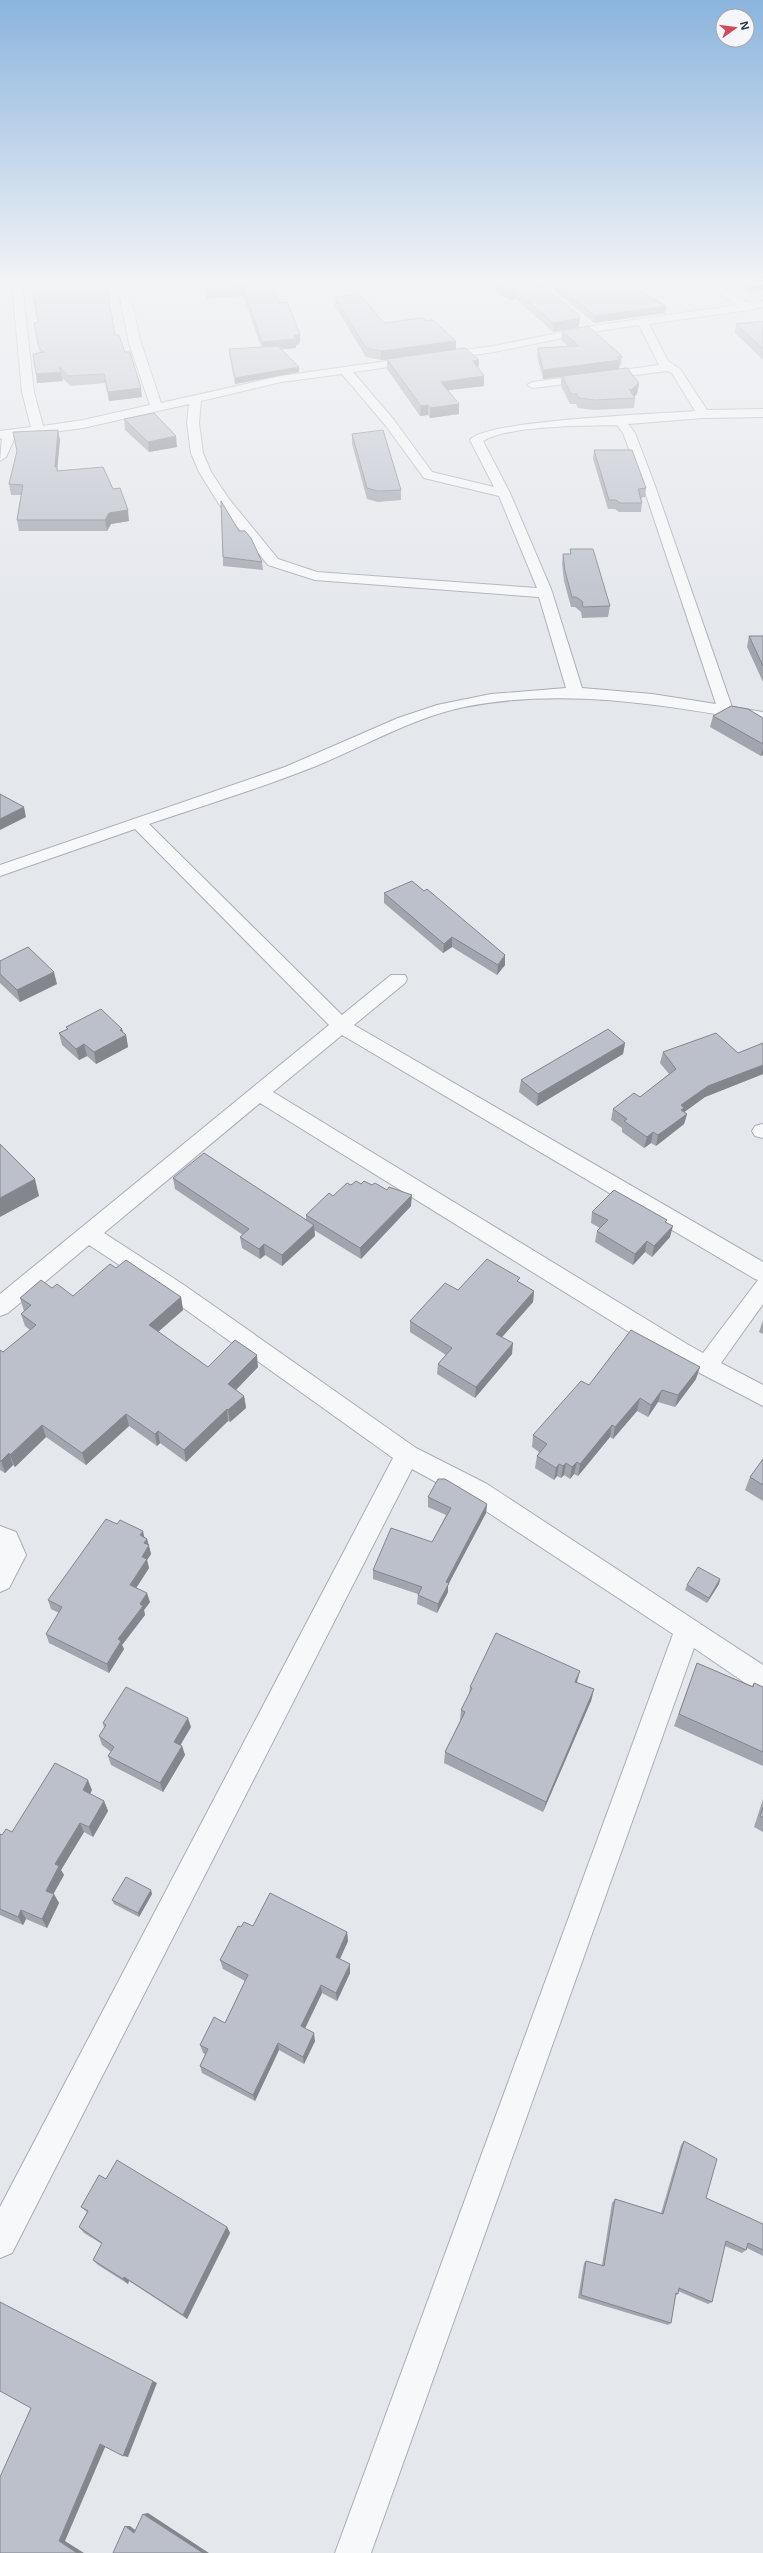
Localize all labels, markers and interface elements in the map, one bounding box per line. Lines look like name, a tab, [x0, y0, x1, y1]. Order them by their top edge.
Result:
north arrow	[715, 8, 755, 48]
text: N	[737, 19, 754, 32]

